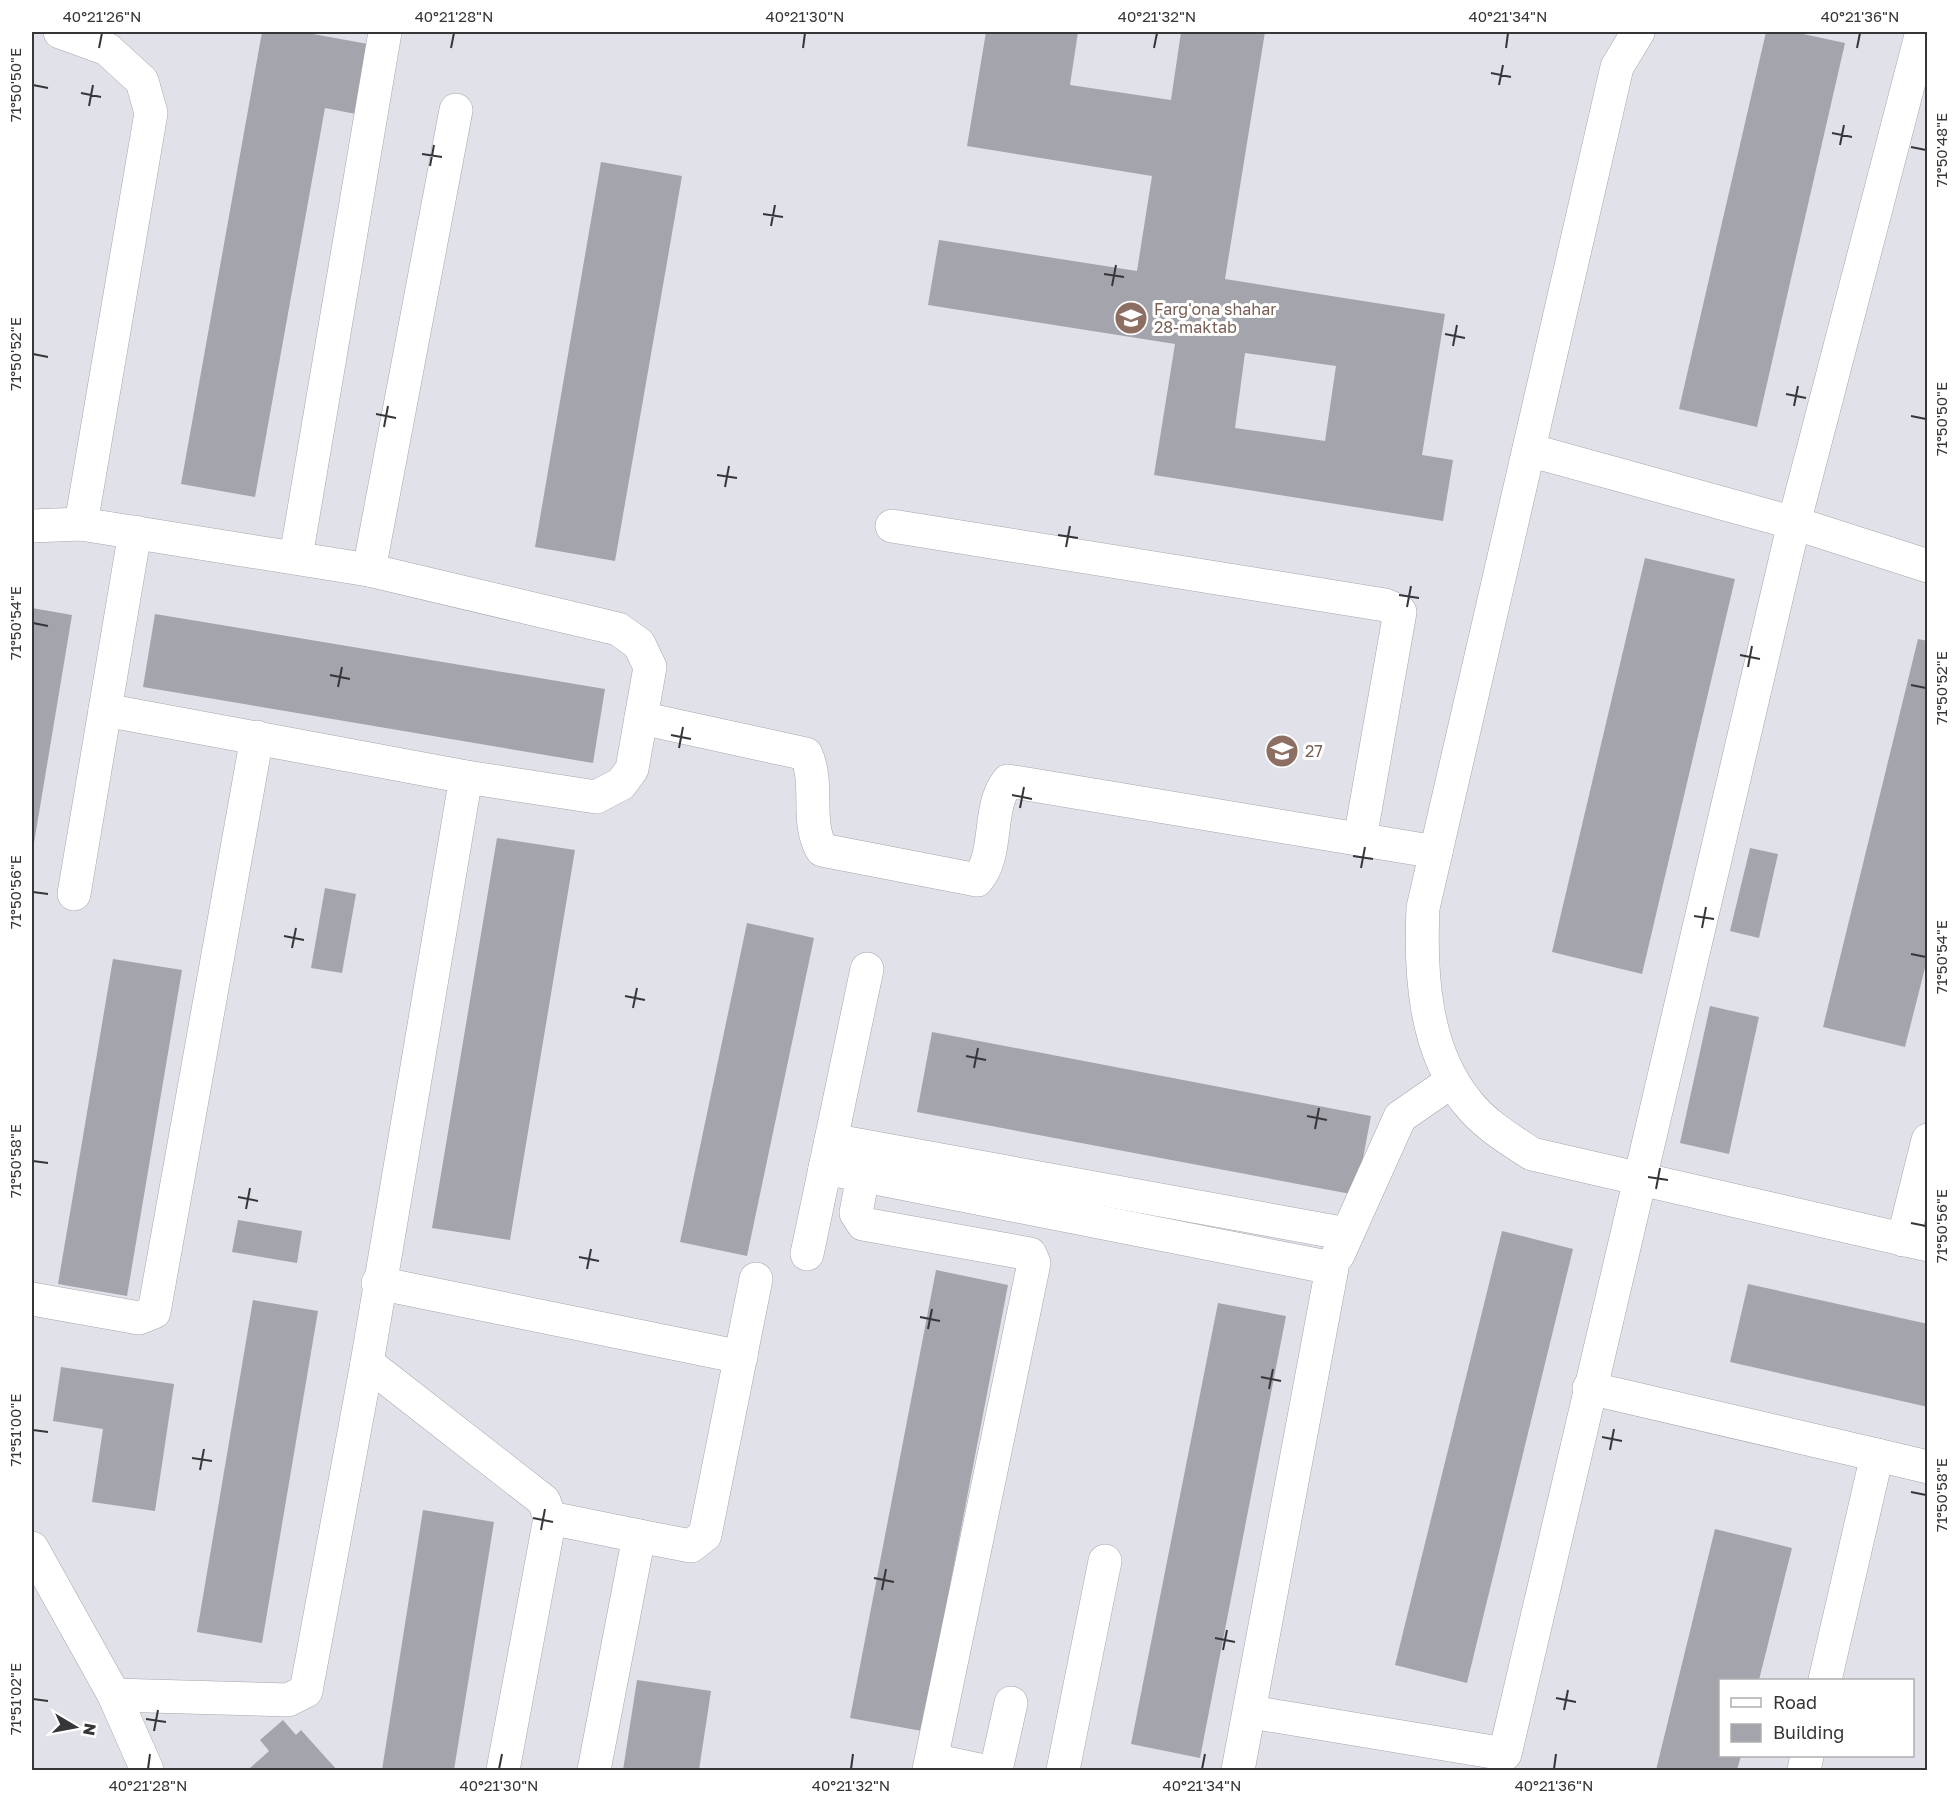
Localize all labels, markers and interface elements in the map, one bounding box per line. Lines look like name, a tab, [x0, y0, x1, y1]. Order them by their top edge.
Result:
text: 40°21'26"N	[63, 7, 141, 25]
text: 40°21'28"N	[415, 7, 493, 25]
text: 40°21'30"N	[766, 7, 844, 25]
text: 40°21'32"N	[1118, 7, 1196, 25]
text: 40°21'34"N	[1469, 7, 1547, 25]
text: 40°21'36"N	[1821, 7, 1899, 25]
text: 71°50'50"E	[6, 48, 24, 122]
text: 71°50'48"E	[1932, 113, 1950, 187]
place label: Farg'ona shahar 28-maktab	[1154, 299, 1276, 337]
school or university icon: Farg'ona shahar 28-maktab	[1113, 300, 1149, 336]
text: 71°50'52"E	[6, 317, 24, 391]
text: 71°50'50"E	[1932, 382, 1950, 456]
text: 71°50'54"E	[6, 586, 24, 660]
text: 71°50'52"E	[1932, 651, 1950, 725]
school or university icon: 27	[1264, 733, 1300, 769]
place label: 27	[1305, 741, 1323, 761]
text: 71°50'56"E	[6, 855, 24, 929]
text: 71°50'54"E	[1932, 920, 1950, 994]
text: 71°50'58"E	[6, 1124, 24, 1198]
text: 71°50'56"E	[1932, 1189, 1950, 1263]
text: 71°51'00"E	[6, 1394, 24, 1466]
text: 71°50'58"E	[1932, 1458, 1950, 1532]
text: 71°51'02"E	[6, 1663, 24, 1735]
legend	[1719, 1679, 1914, 1757]
text: Road	[1773, 1691, 1817, 1713]
north arrow	[45, 1697, 105, 1757]
text: Building	[1773, 1721, 1844, 1743]
text: N	[79, 1722, 101, 1737]
text: 40°21'28"N	[109, 1776, 187, 1794]
text: 40°21'30"N	[460, 1776, 538, 1794]
text: 40°21'32"N	[812, 1776, 890, 1794]
text: 40°21'34"N	[1163, 1776, 1241, 1794]
text: 40°21'36"N	[1515, 1776, 1593, 1794]

